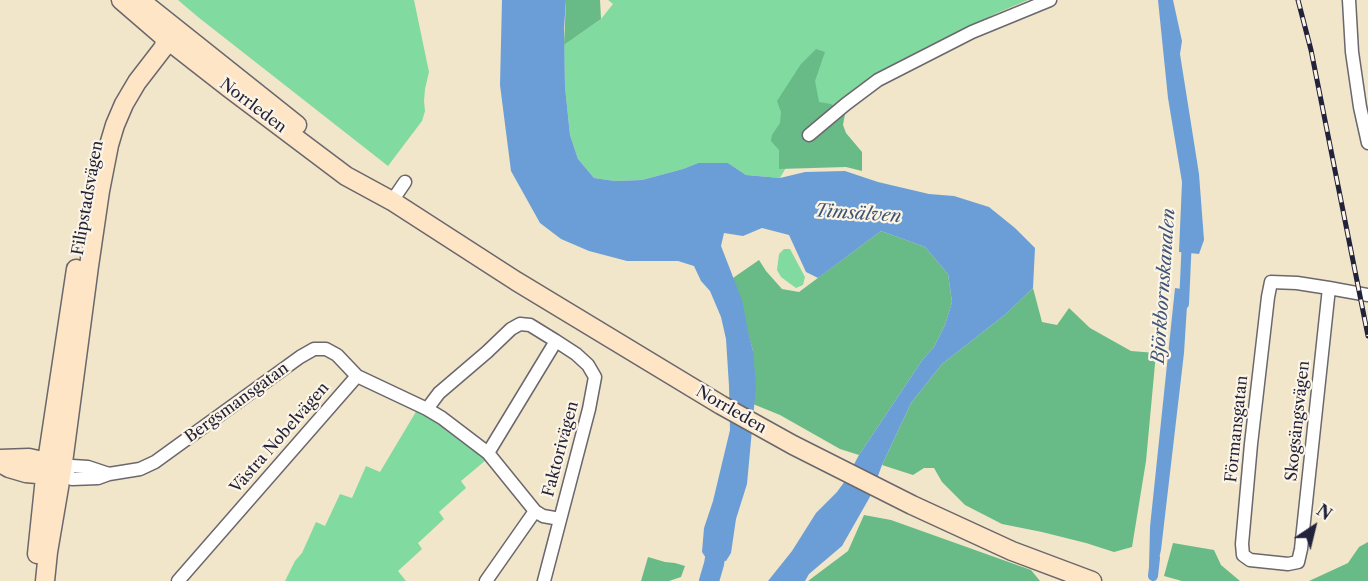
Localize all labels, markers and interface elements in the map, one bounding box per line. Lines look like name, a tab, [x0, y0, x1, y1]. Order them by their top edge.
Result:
street label: Norrleden	[216, 75, 290, 137]
street label: Filipstadsvägen	[68, 139, 108, 257]
water label: Timsälven	[814, 200, 902, 228]
water label: Björkbornskanalen	[1148, 208, 1180, 364]
street label: Bergsmansgatan	[181, 359, 293, 447]
street label: Skogsängsvägen	[1282, 360, 1314, 482]
street label: Förmansgatan	[1222, 375, 1252, 483]
street label: Västra Nobelvägen	[227, 379, 333, 497]
street label: Norrleden	[692, 382, 770, 438]
street label: Faktorivägen	[539, 399, 583, 499]
north arrow	[1284, 497, 1344, 557]
text: N	[1313, 500, 1336, 524]

